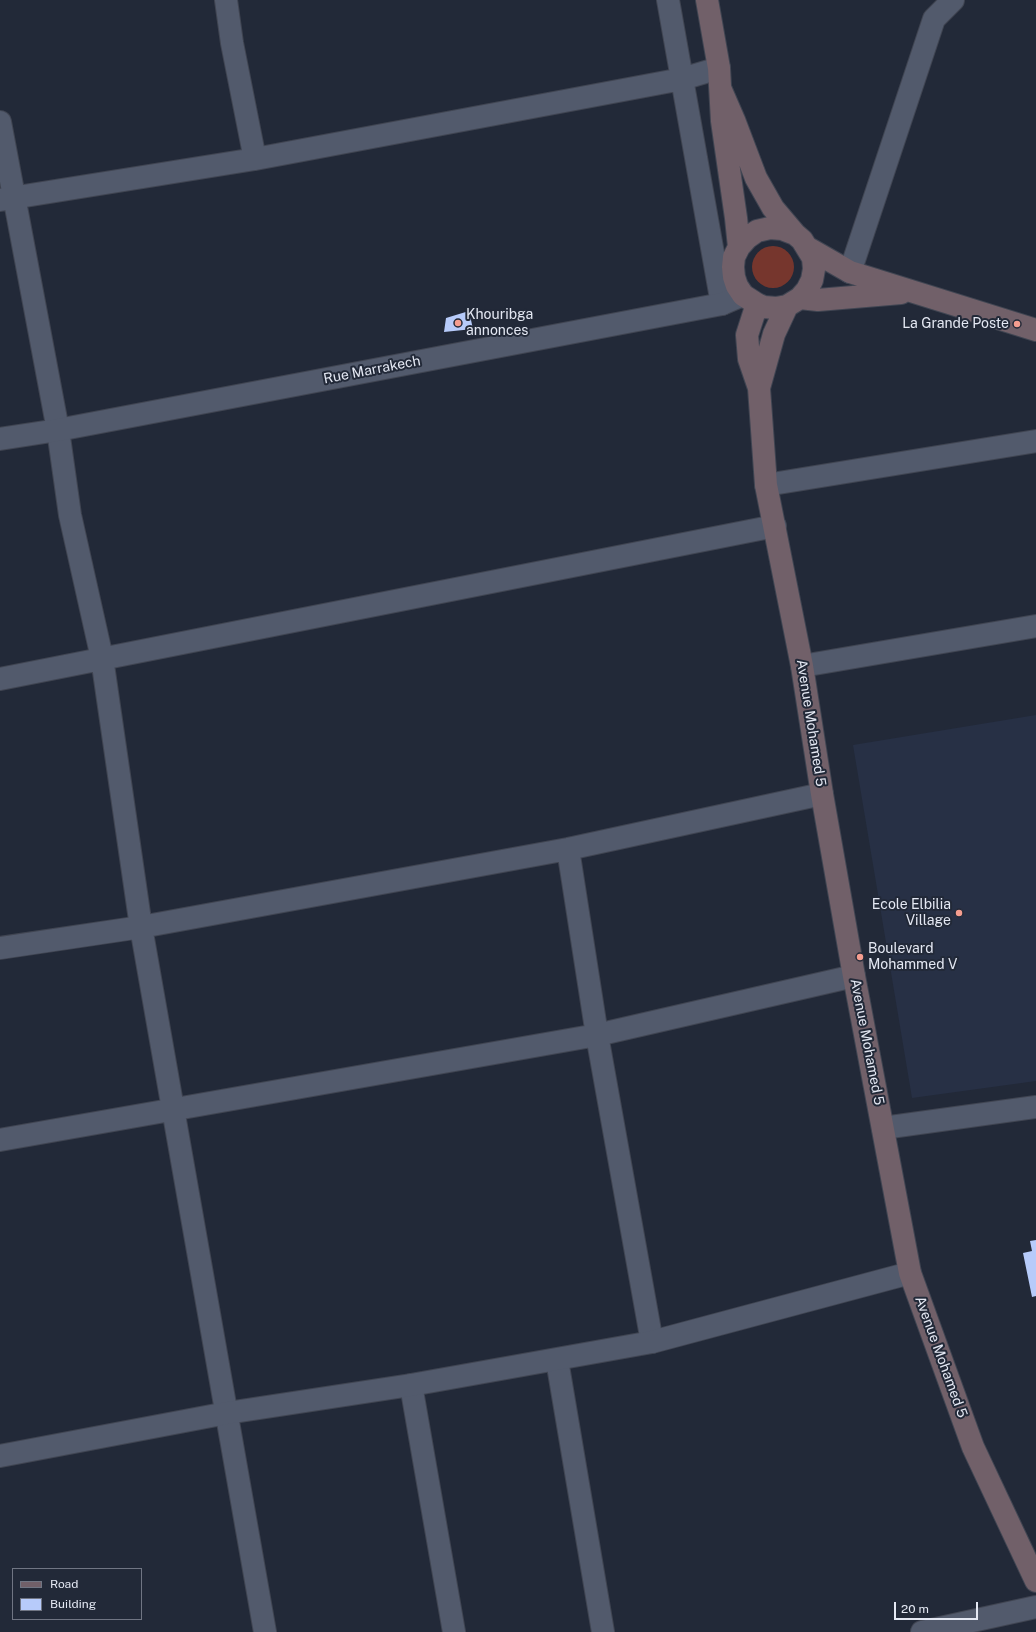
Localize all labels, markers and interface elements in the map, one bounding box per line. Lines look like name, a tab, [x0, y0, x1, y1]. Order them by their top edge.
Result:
place label: Khouribga annonces	[466, 307, 533, 340]
place label: La Grande Poste	[902, 316, 1009, 332]
marker: Khouribga annonces	[453, 318, 463, 328]
marker: La Grande Poste	[1012, 319, 1022, 329]
street label: Rue Marrakech	[322, 352, 422, 388]
street label: Avenue Mohamed 5	[793, 658, 829, 788]
place label: Ecole Elbilia Village	[872, 897, 951, 930]
marker: Ecole Elbilia Village	[954, 908, 964, 918]
place label: Boulevard Mohammed V	[868, 941, 957, 974]
marker: Boulevard Mohammed V	[855, 952, 865, 962]
street label: Avenue Mohamed 5	[847, 977, 887, 1107]
street label: Avenue Mohamed 5	[911, 1294, 971, 1420]
legend	[12, 1568, 142, 1620]
text: Road	[50, 1577, 78, 1591]
scale bar	[896, 1594, 980, 1620]
text: Building	[50, 1597, 96, 1611]
text: 20 m	[901, 1602, 929, 1616]

